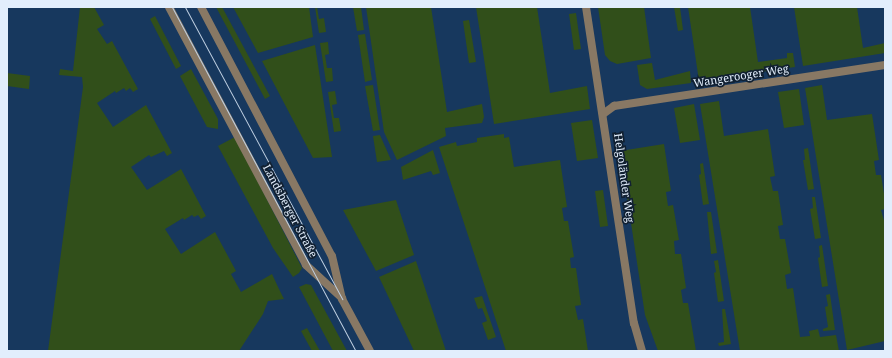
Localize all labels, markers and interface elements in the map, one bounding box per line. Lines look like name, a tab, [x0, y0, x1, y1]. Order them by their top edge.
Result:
street label: Wangerooger Weg	[692, 62, 790, 90]
street label: Helgoländer Weg	[611, 132, 637, 224]
street label: Landsberger Straße	[260, 162, 320, 260]

